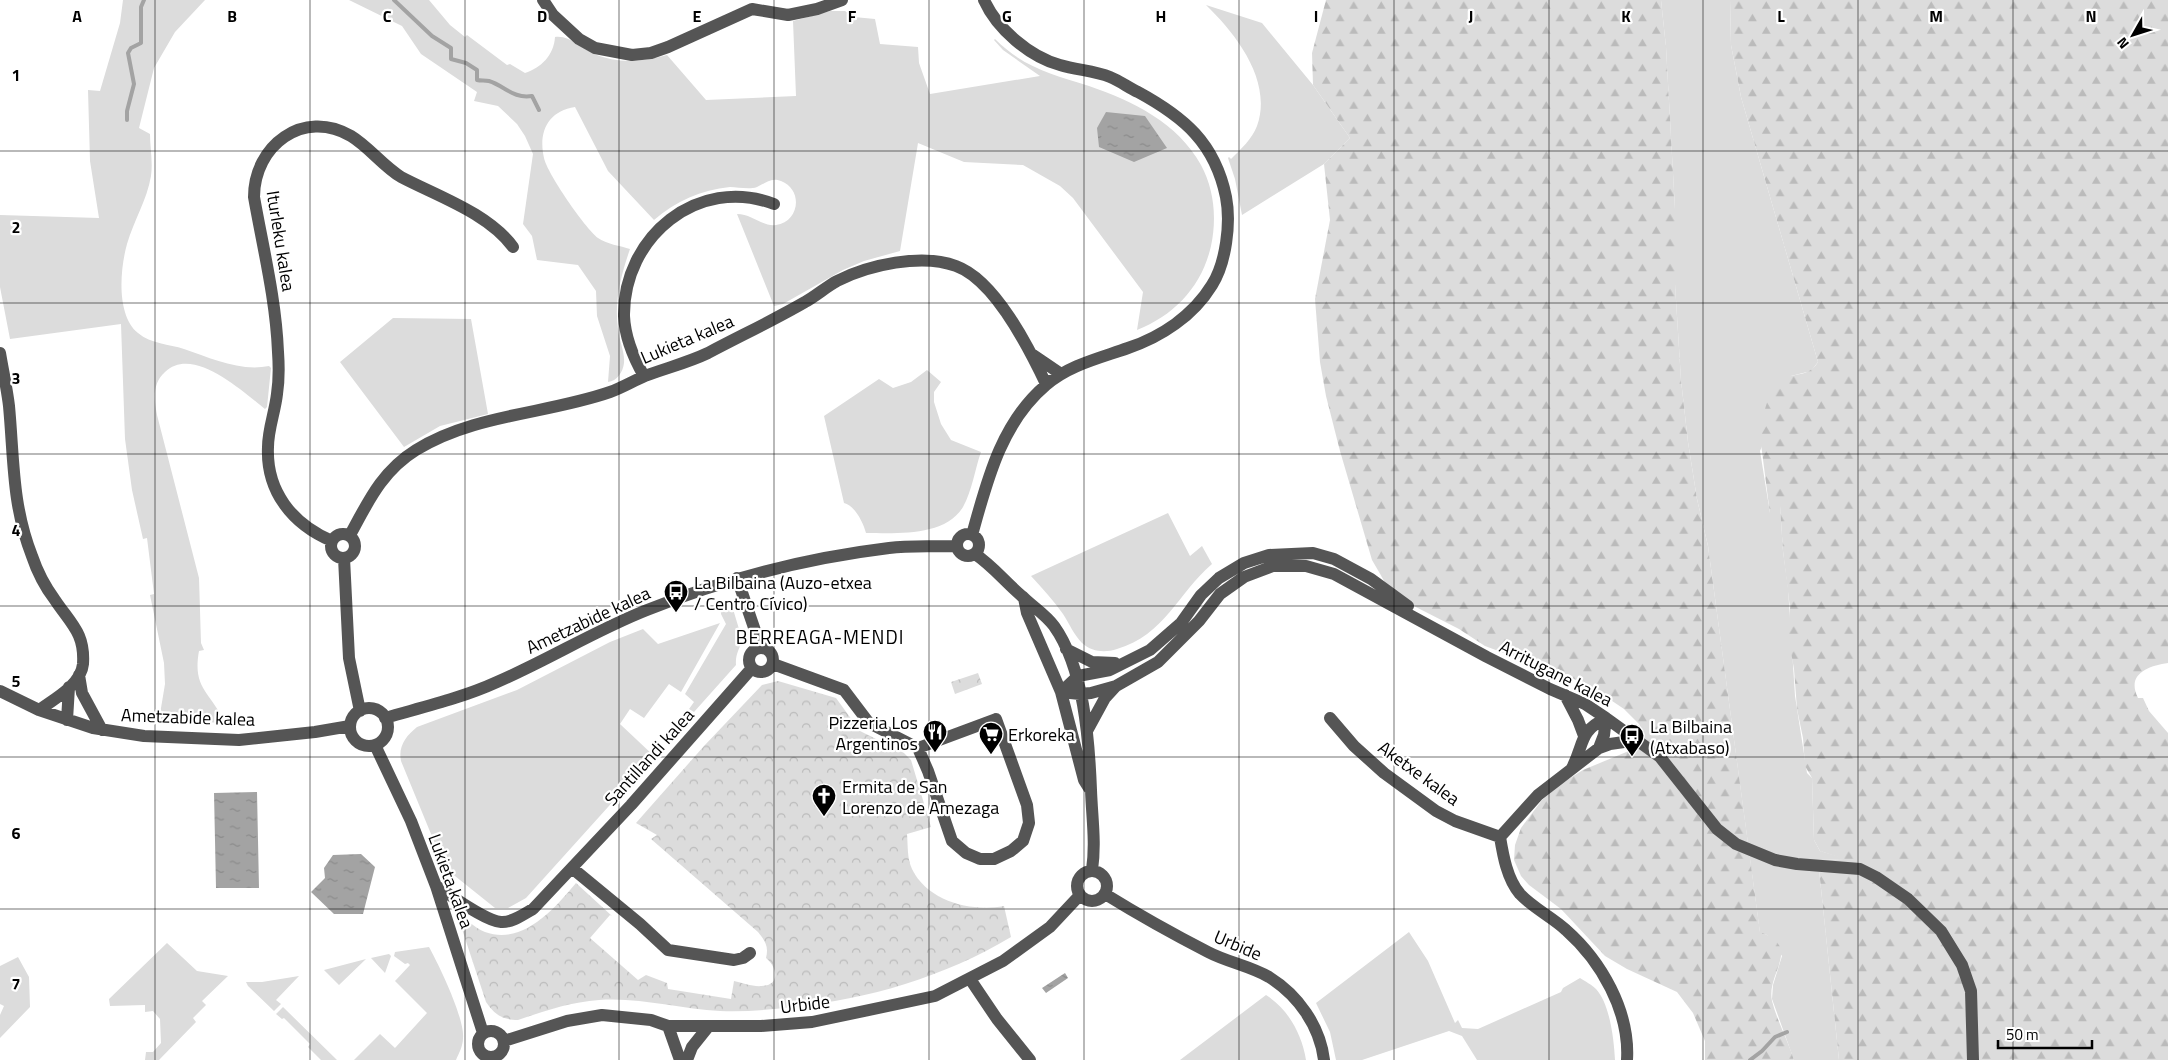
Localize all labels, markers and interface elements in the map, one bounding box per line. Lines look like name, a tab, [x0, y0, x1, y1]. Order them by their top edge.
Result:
text: A	[72, 4, 82, 28]
text: B	[227, 4, 237, 28]
text: C	[383, 4, 392, 28]
text: D	[537, 4, 547, 28]
text: E	[693, 4, 702, 28]
text: F	[848, 4, 857, 28]
text: G	[1002, 4, 1012, 28]
text: H	[1156, 4, 1166, 28]
text: I	[1314, 4, 1318, 28]
text: J	[1469, 4, 1473, 28]
text: K	[1621, 4, 1631, 28]
text: L	[1777, 4, 1785, 28]
text: M	[1929, 4, 1943, 28]
text: N	[2085, 4, 2097, 28]
north arrow	[2108, 10, 2158, 60]
text: N	[2111, 33, 2134, 54]
text: 1	[12, 63, 20, 87]
street label: Iturleku kalea	[260, 189, 302, 293]
text: 2	[12, 215, 20, 239]
street label: Lukieta kalea	[636, 307, 738, 371]
text: 3	[12, 366, 20, 390]
text: 4	[12, 518, 21, 542]
place label: La Bilbaina (Auzo-etxea / Centro Cívico)	[694, 569, 872, 617]
street label: Ametzabide kalea	[521, 579, 655, 661]
bus stop icon: La Bilbaina (Auzo-etxea / Centro Cívico)	[663, 579, 689, 613]
district label: BERREAGA-MENDI	[736, 622, 904, 651]
street label: Arritugane kalea	[1495, 633, 1617, 713]
text: 5	[12, 669, 21, 693]
street label: Ametzabide kalea	[120, 701, 256, 733]
street label: Santillandi kalea	[598, 702, 700, 812]
place label: Pizzeria Los Argentinos	[828, 709, 918, 757]
place label: La Bilbaina (Atxabaso)	[1650, 713, 1732, 761]
restaurant icon: Pizzeria Los Argentinos	[922, 719, 948, 753]
supermarket icon: Erkoreka	[978, 721, 1004, 755]
place label: Erkoreka	[1008, 721, 1075, 748]
bus stop icon: La Bilbaina (Atxabaso)	[1619, 723, 1645, 757]
street label: Aketxe kalea	[1373, 734, 1465, 812]
place label: Ermita de San Lorenzo de Amezaga	[842, 773, 999, 821]
church icon: Ermita de San Lorenzo de Amezaga	[811, 783, 837, 817]
text: 6	[12, 821, 21, 845]
street label: Lukieta kalea	[421, 830, 481, 932]
street label: Urbide	[1210, 923, 1266, 967]
text: 7	[12, 972, 20, 996]
street label: Urbide	[779, 988, 831, 1020]
scale bar	[1998, 1018, 2092, 1050]
text: 50 m	[2006, 1023, 2039, 1046]

